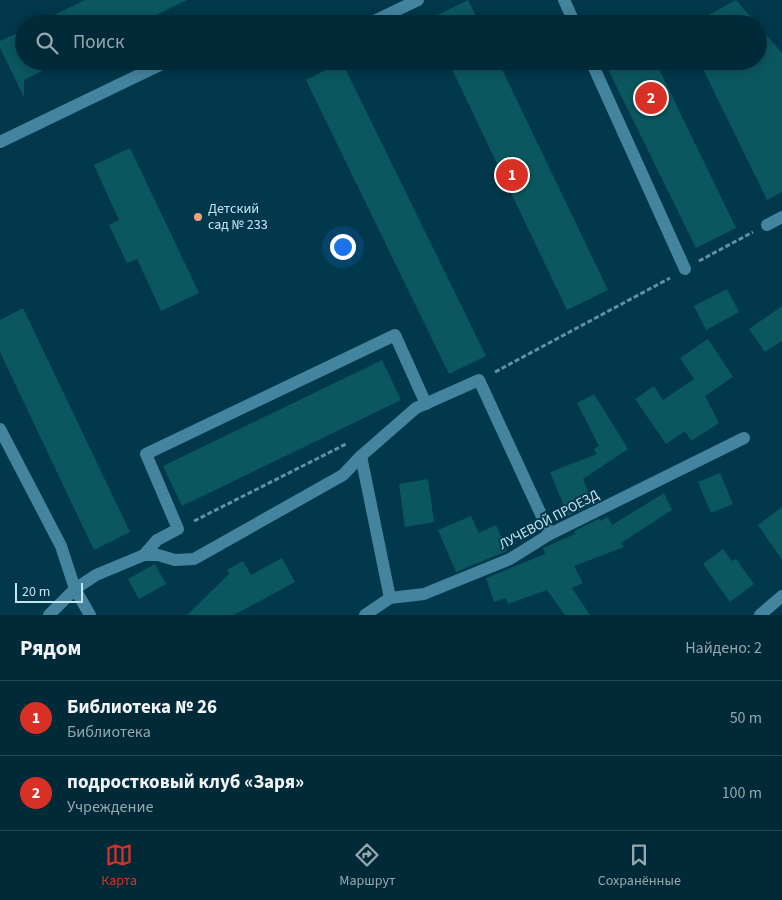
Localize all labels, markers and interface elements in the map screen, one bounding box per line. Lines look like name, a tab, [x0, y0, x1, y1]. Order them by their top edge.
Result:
search box	[15, 15, 767, 70]
icon: search	[33, 29, 61, 57]
text: Поиск	[73, 29, 124, 56]
pin: 2	[635, 79, 667, 117]
pin: 1	[496, 156, 528, 194]
place label: Детский сад № 233	[208, 199, 268, 235]
marker: Детский сад № 233	[192, 211, 204, 223]
your location	[330, 234, 356, 260]
street label: ЛУЧЕВОЙ ПРОЕЗД	[495, 485, 603, 555]
scale bar	[15, 580, 82, 603]
text: 20 m	[22, 582, 50, 602]
text: Рядом	[20, 633, 81, 663]
text: Найдено: 2	[685, 637, 762, 659]
text: Библиотека № 26	[67, 694, 217, 721]
text: 1	[32, 707, 40, 729]
text: 50 m	[730, 707, 762, 729]
text: Библиотека	[67, 721, 151, 743]
text: подростковый клуб «Заря»	[67, 769, 304, 796]
text: 2	[32, 782, 40, 804]
text: 100 m	[722, 782, 762, 804]
text: Учреждение	[67, 796, 154, 818]
tab: Карта	[101, 841, 137, 891]
tab: Маршрут	[339, 841, 395, 891]
tab: Сохранённые	[598, 841, 681, 891]

